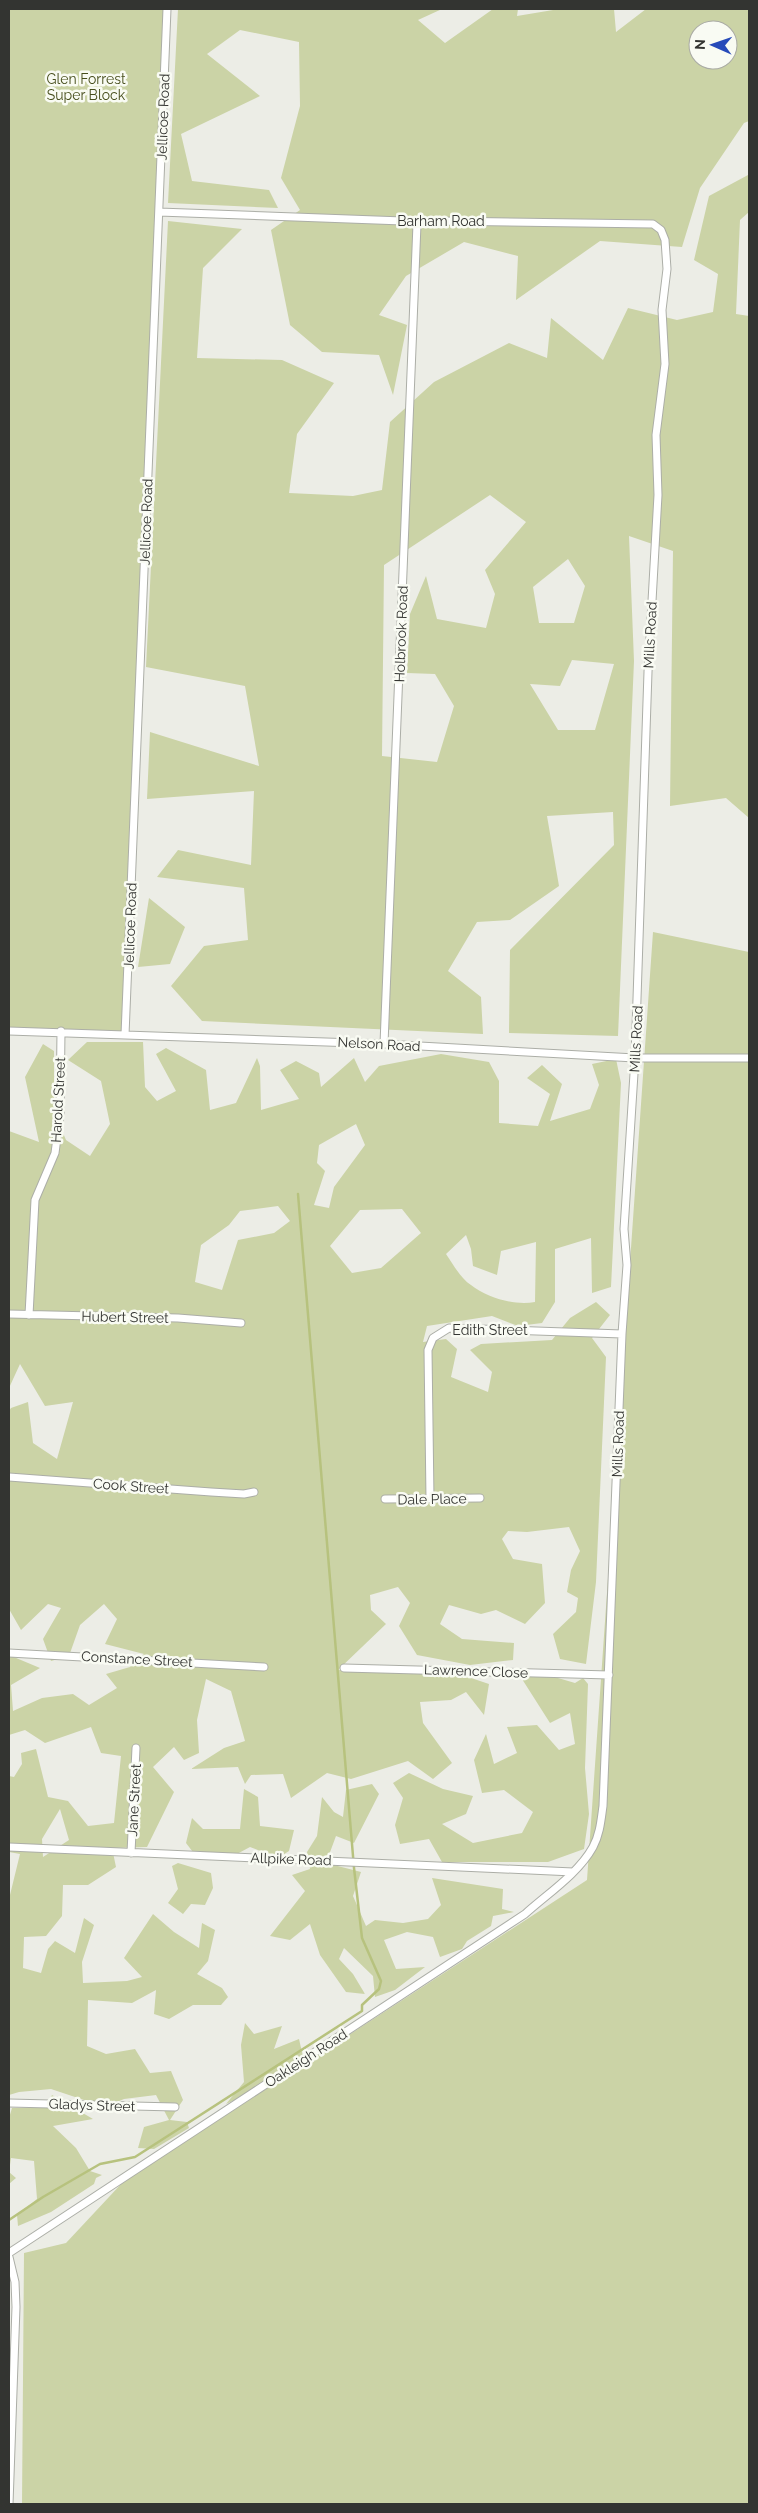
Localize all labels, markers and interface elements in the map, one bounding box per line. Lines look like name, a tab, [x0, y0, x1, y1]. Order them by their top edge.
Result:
north arrow	[688, 20, 738, 70]
text: N	[692, 39, 708, 50]
park label: Glen Forrest Super Block	[46, 71, 126, 103]
street label: Jellicoe Road	[153, 73, 173, 161]
street label: Barham Road	[397, 213, 485, 229]
street label: Jellicoe Road	[136, 478, 156, 566]
street label: Holbrook Road	[391, 585, 411, 683]
street label: Mills Road	[640, 601, 660, 669]
street label: Jellicoe Road	[120, 882, 140, 970]
street label: Mills Road	[626, 1005, 646, 1073]
street label: Nelson Road	[337, 1034, 421, 1054]
street label: Harold Street	[48, 1056, 68, 1143]
street label: Hubert Street	[81, 1308, 169, 1326]
street label: Edith Street	[452, 1322, 528, 1338]
street label: Mills Road	[609, 1410, 627, 1478]
street label: Cook Street	[92, 1475, 170, 1497]
street label: Dale Place	[397, 1490, 467, 1508]
street label: Constance Street	[81, 1648, 193, 1670]
street label: Lawrence Close	[424, 1661, 528, 1681]
street label: Jane Street	[124, 1763, 144, 1837]
street label: Allpike Road	[250, 1850, 332, 1868]
street label: Oakleigh Road	[262, 2026, 350, 2090]
street label: Gladys Street	[48, 2095, 136, 2115]

